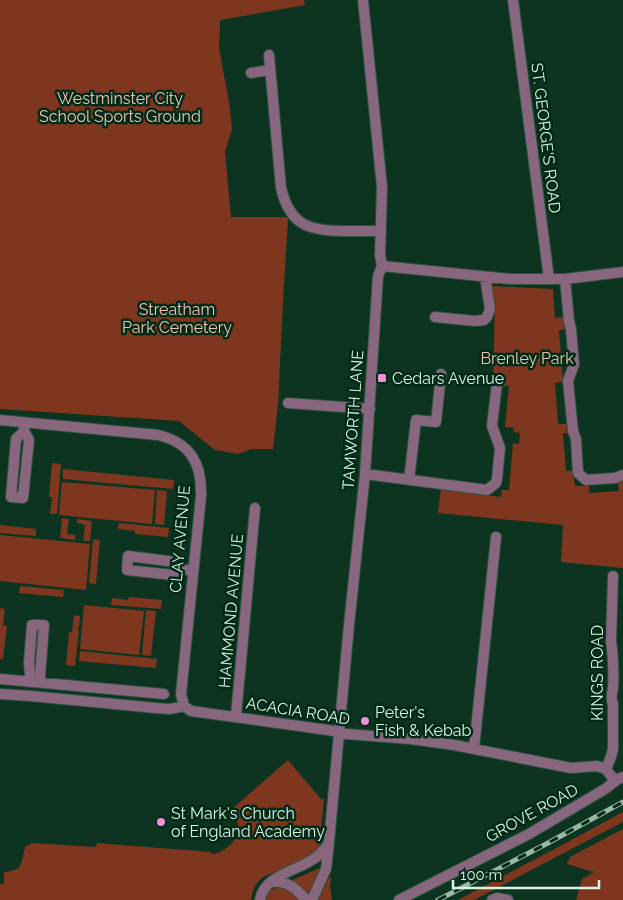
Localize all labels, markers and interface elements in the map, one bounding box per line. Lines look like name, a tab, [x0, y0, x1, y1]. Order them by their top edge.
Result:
street label: ST. GEORGE'S ROAD	[527, 62, 565, 214]
park label: Westminster City School Sports Ground	[39, 89, 201, 126]
park label: Streatham Park Cemetery	[122, 300, 232, 337]
street label: TAMWORTH LANE	[339, 349, 367, 491]
park label: Brenley Park	[480, 349, 574, 368]
place label: Cedars Avenue	[392, 369, 504, 388]
marker: Cedars Avenue	[376, 372, 388, 384]
street label: CLAY AVENUE	[166, 484, 194, 594]
street label: HAMMOND AVENUE	[215, 533, 247, 689]
street label: KINGS ROAD	[588, 625, 607, 721]
street label: ACACIA ROAD	[245, 693, 351, 729]
place label: Peter's Fish & Kebab	[375, 703, 472, 740]
marker: Peter's Fish & Kebab	[359, 715, 371, 727]
street label: GROVE ROAD	[483, 780, 581, 846]
place label: St Mark's Church of England Academy	[171, 804, 325, 841]
marker: St Mark's Church of England Academy	[155, 816, 167, 828]
scale bar	[453, 858, 599, 890]
text: 100 m	[460, 866, 502, 884]

